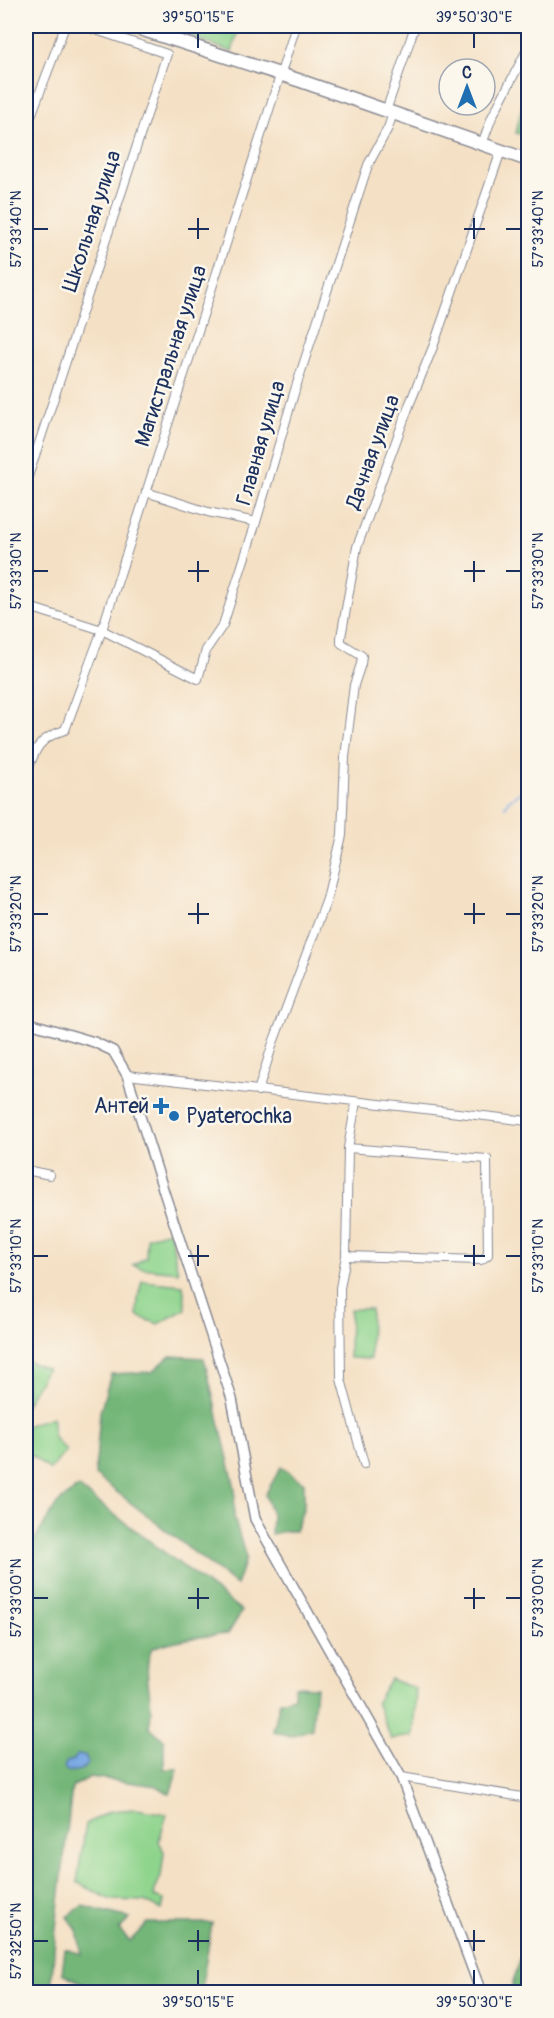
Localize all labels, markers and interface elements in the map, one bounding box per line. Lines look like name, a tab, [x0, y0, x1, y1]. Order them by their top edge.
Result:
text: 39°50'15"E	[162, 8, 234, 27]
text: 39°50'30"E	[436, 8, 512, 27]
north arrow	[437, 57, 497, 117]
text: С	[462, 63, 472, 83]
street label: Школьная улица	[56, 147, 128, 295]
text: 57°33'40"N	[7, 190, 26, 268]
text: 57°33'40"N	[529, 190, 548, 268]
street label: Магистральная улица	[129, 262, 213, 450]
street label: Главная улица	[230, 378, 292, 508]
street label: Дачная улица	[339, 391, 406, 514]
text: 57°33'30"N	[7, 532, 26, 610]
text: 57°33'30"N	[529, 532, 548, 610]
text: 57°33'20"N	[7, 875, 26, 953]
text: 57°33'20"N	[529, 875, 548, 953]
place label: Антей	[94, 1093, 149, 1120]
marker: Антей	[154, 1099, 168, 1113]
place label: Pyaterochka	[186, 1103, 292, 1130]
marker: Pyaterochka	[167, 1109, 181, 1123]
text: 57°33'10"N	[7, 1219, 26, 1293]
text: 57°33'10"N	[529, 1219, 548, 1293]
text: 57°33'00"N	[7, 1558, 26, 1638]
text: 57°33'00"N	[529, 1558, 548, 1638]
text: 57°32'50"N	[7, 1903, 26, 1979]
text: 39°50'15"E	[162, 1993, 234, 2012]
text: 39°50'30"E	[436, 1993, 512, 2012]

